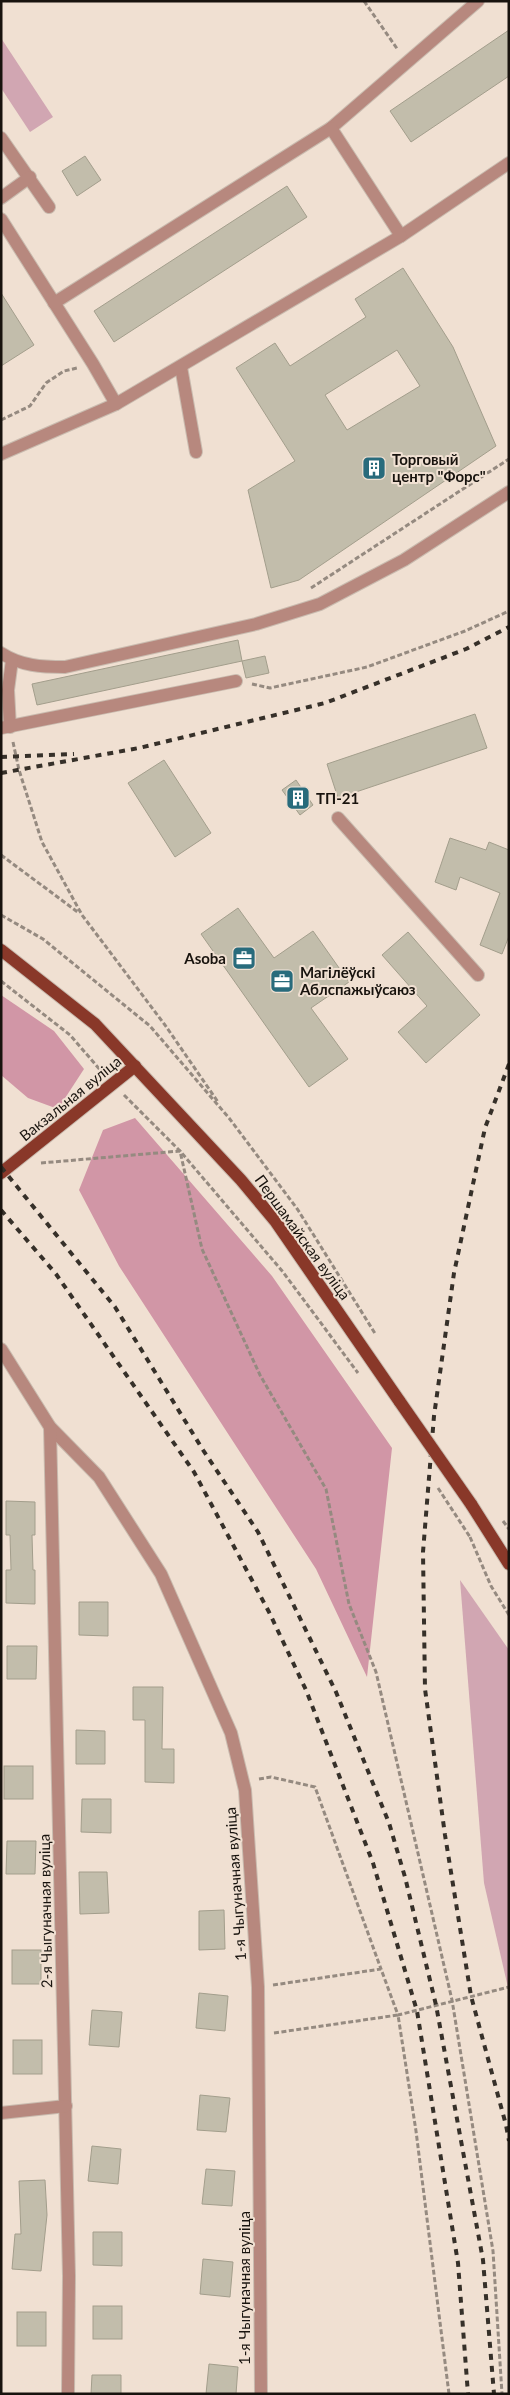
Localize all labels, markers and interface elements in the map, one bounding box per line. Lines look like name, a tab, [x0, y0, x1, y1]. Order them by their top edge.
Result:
place label: Торговый центр "Форс"	[392, 450, 486, 485]
building icon: Торговый центр "Форс"	[361, 455, 387, 481]
building icon: ТП-21	[285, 785, 311, 811]
place label: ТП-21	[316, 789, 359, 807]
office icon: Asoba	[231, 945, 257, 971]
place label: Asoba	[183, 949, 226, 967]
place label: Магілёўскі Аблспажыўсаюз	[299, 963, 416, 998]
office icon: Магілёўскі Аблспажыўсаюз	[269, 968, 295, 994]
street label: Вакзальная вуліца	[16, 1052, 124, 1144]
street label: Першамайская вуліца	[252, 1171, 354, 1303]
street label: 1-я Чыгуначная вуліца	[221, 1807, 249, 1961]
street label: 2-я Чыгуначная вуліца	[35, 1834, 55, 1988]
street label: 1-я Чыгуначная вуліца	[235, 2211, 253, 2365]

